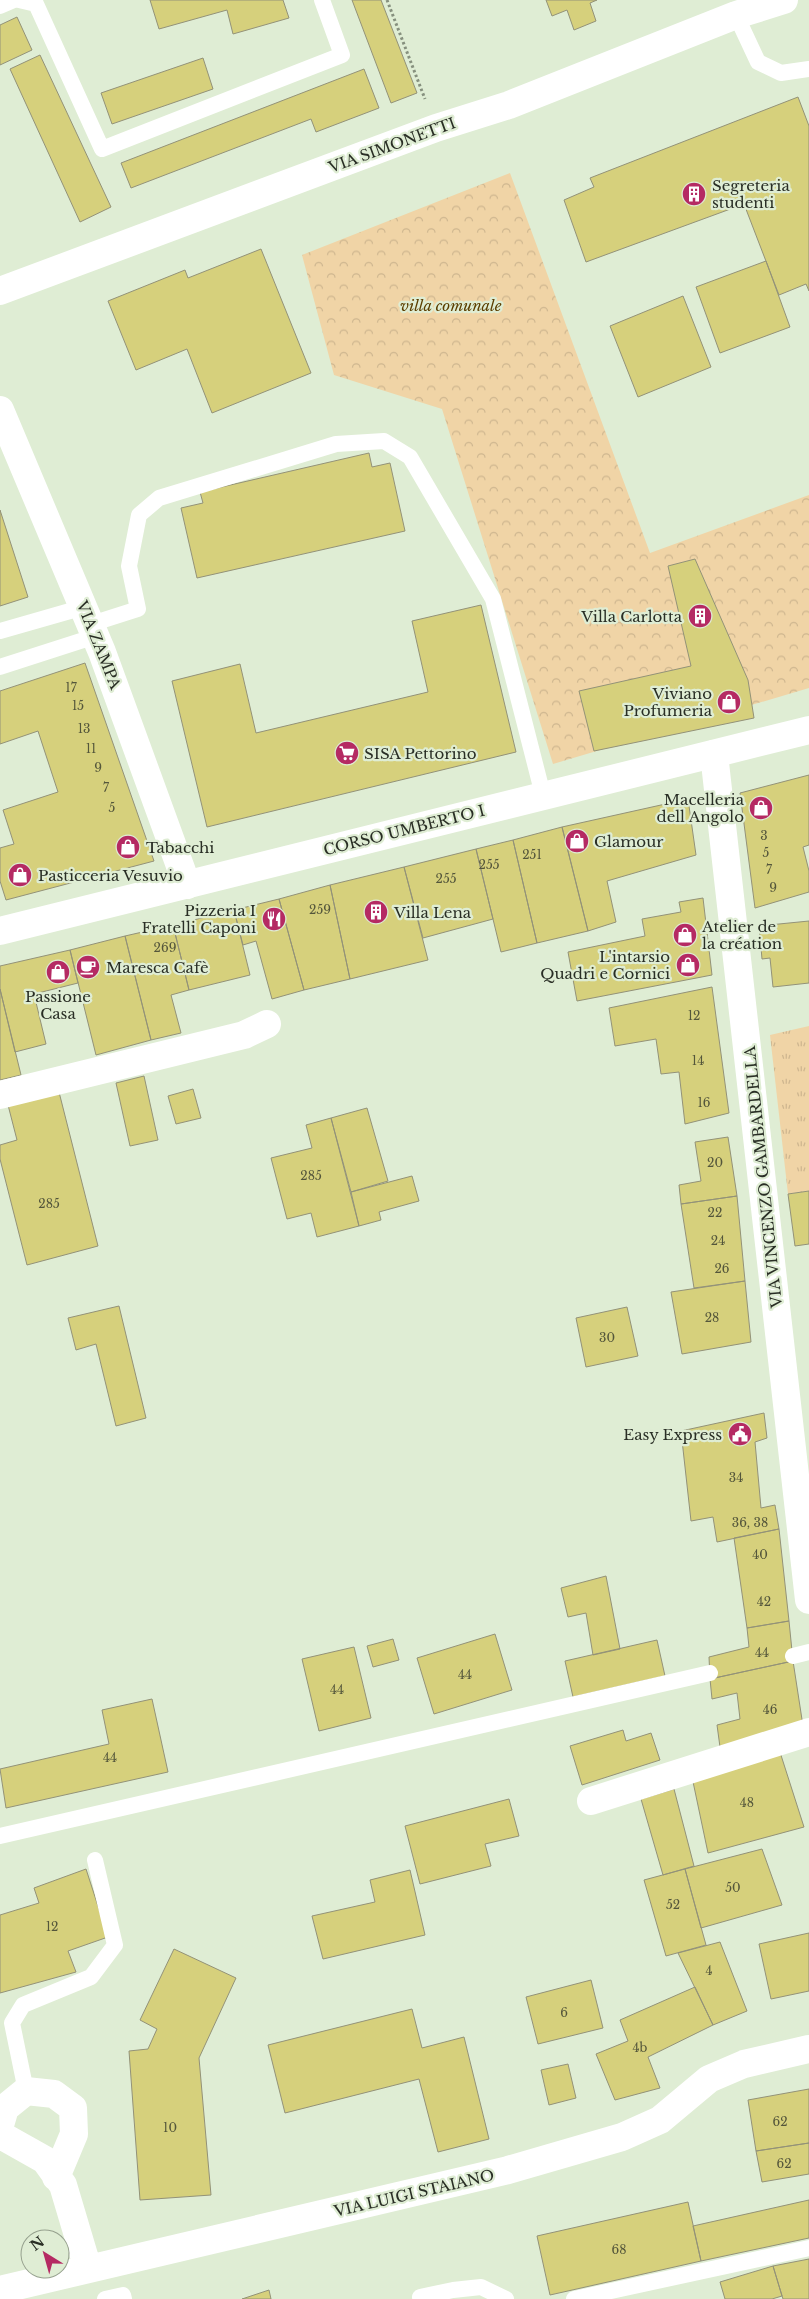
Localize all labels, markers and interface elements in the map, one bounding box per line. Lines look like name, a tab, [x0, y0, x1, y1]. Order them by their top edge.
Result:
street label: VIA SIMONETTI	[325, 113, 458, 177]
place label: Segreteria studenti	[712, 176, 790, 212]
building icon: Segreteria studenti	[681, 181, 707, 207]
park label: villa comunale	[400, 296, 502, 315]
street label: VIA ZAMPA	[72, 597, 126, 692]
building icon: Villa Carlotta	[687, 603, 713, 629]
place label: Villa Carlotta	[580, 607, 683, 626]
house number: 17	[65, 680, 78, 695]
place label: Viviano Profumeria	[623, 684, 713, 720]
shop icon: Viviano Profumeria	[716, 689, 742, 715]
house number: 15	[72, 698, 84, 713]
house number: 13	[78, 721, 90, 736]
supermarket icon: SISA Pettorino	[334, 740, 360, 766]
house number: 11	[86, 741, 96, 756]
place label: SISA Pettorino	[364, 744, 477, 763]
house number: 9	[94, 760, 102, 775]
house number: 7	[103, 780, 110, 795]
place label: Macelleria dell Angolo	[657, 790, 745, 826]
shop icon: Macelleria dell Angolo	[748, 795, 774, 821]
house number: 5	[109, 800, 116, 815]
street label: CORSO UMBERTO I	[321, 801, 487, 859]
shop icon: Glamour	[564, 828, 590, 854]
house number: 3	[760, 828, 768, 843]
place label: Glamour	[594, 832, 664, 851]
shop icon: Tabacchi	[115, 834, 141, 860]
place label: Tabacchi	[146, 838, 214, 857]
house number: 5	[763, 845, 770, 860]
house number: 251	[522, 847, 542, 862]
house number: 255	[478, 857, 500, 872]
shop icon: Pasticceria Vesuvio	[7, 862, 33, 888]
house number: 7	[766, 862, 773, 877]
place label: Pasticceria Vesuvio	[38, 866, 183, 885]
house number: 255	[435, 871, 457, 886]
house number: 9	[769, 880, 777, 895]
building icon: Villa Lena	[363, 899, 389, 925]
place label: Pizzeria I Fratelli Caponi	[141, 901, 256, 937]
house number: 259	[309, 902, 331, 917]
place label: Villa Lena	[393, 903, 472, 922]
restaurant icon: Pizzeria I Fratelli Caponi	[261, 906, 287, 932]
place label: Atelier de la création	[701, 917, 782, 953]
shop icon: Atelier de la création	[672, 922, 698, 948]
house number: 269	[154, 940, 176, 955]
place label: L'intarsio Quadri e Cornici	[540, 947, 670, 983]
shop icon: L'intarsio Quadri e Cornici	[675, 952, 701, 978]
cafe icon: Maresca Cafè	[75, 954, 101, 980]
place label: Maresca Cafè	[106, 958, 209, 977]
shop icon: Passione Casa	[45, 959, 71, 985]
place label: Passione Casa	[25, 987, 91, 1023]
house number: 12	[688, 1008, 700, 1023]
street label: VIA VINCENZO GAMBARDELLA	[740, 1045, 786, 1310]
house number: 14	[692, 1053, 704, 1068]
house number: 16	[697, 1095, 711, 1110]
house number: 20	[707, 1155, 723, 1170]
house number: 285	[300, 1168, 322, 1183]
house number: 285	[38, 1196, 60, 1211]
house number: 22	[708, 1205, 722, 1220]
house number: 24	[711, 1233, 725, 1248]
house number: 26	[714, 1261, 730, 1276]
house number: 28	[705, 1310, 719, 1325]
house number: 30	[599, 1330, 615, 1345]
public building icon: Easy Express	[727, 1421, 753, 1447]
place label: Easy Express	[623, 1425, 722, 1444]
house number: 34	[729, 1470, 743, 1485]
house number: 36, 38	[732, 1515, 768, 1530]
house number: 40	[752, 1547, 768, 1562]
house number: 42	[757, 1594, 771, 1609]
house number: 44	[755, 1645, 769, 1660]
house number: 44	[458, 1667, 472, 1682]
house number: 44	[330, 1682, 344, 1697]
house number: 46	[763, 1702, 778, 1717]
house number: 44	[103, 1750, 117, 1765]
house number: 48	[740, 1795, 754, 1810]
house number: 50	[725, 1880, 741, 1895]
house number: 52	[666, 1897, 680, 1912]
house number: 12	[46, 1919, 58, 1934]
house number: 4	[705, 1963, 713, 1978]
house number: 6	[560, 2005, 568, 2020]
house number: 4b	[633, 2040, 648, 2055]
house number: 62	[772, 2114, 788, 2129]
house number: 10	[163, 2120, 177, 2135]
house number: 62	[776, 2156, 792, 2171]
street label: VIA LUIGI STAIANO	[331, 2165, 496, 2221]
north arrow	[20, 2229, 70, 2279]
text: N	[27, 2232, 48, 2255]
house number: 68	[612, 2242, 627, 2257]

